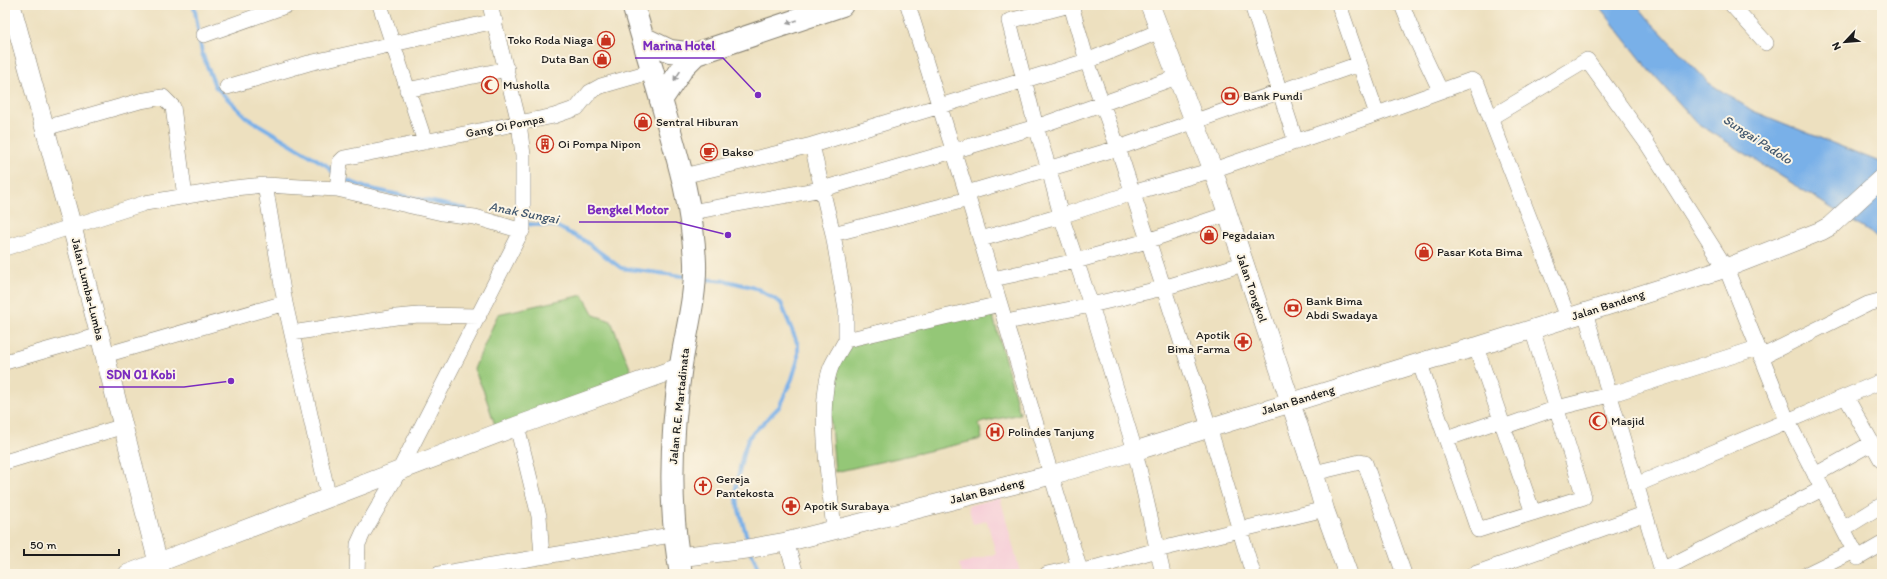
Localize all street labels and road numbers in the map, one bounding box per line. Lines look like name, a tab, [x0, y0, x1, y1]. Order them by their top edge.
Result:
street label: Gang Oi Pompa	[464, 111, 546, 140]
street label: Jalan Lumba-Lumba	[68, 236, 108, 342]
street label: Jalan Tongkol	[1234, 252, 1270, 325]
street label: Jalan Bandeng	[1570, 286, 1647, 323]
street label: Jalan R.E. Martadinata	[666, 347, 692, 465]
street label: Jalan Bandeng	[1260, 382, 1337, 418]
street label: Jalan Bandeng	[949, 475, 1026, 507]

